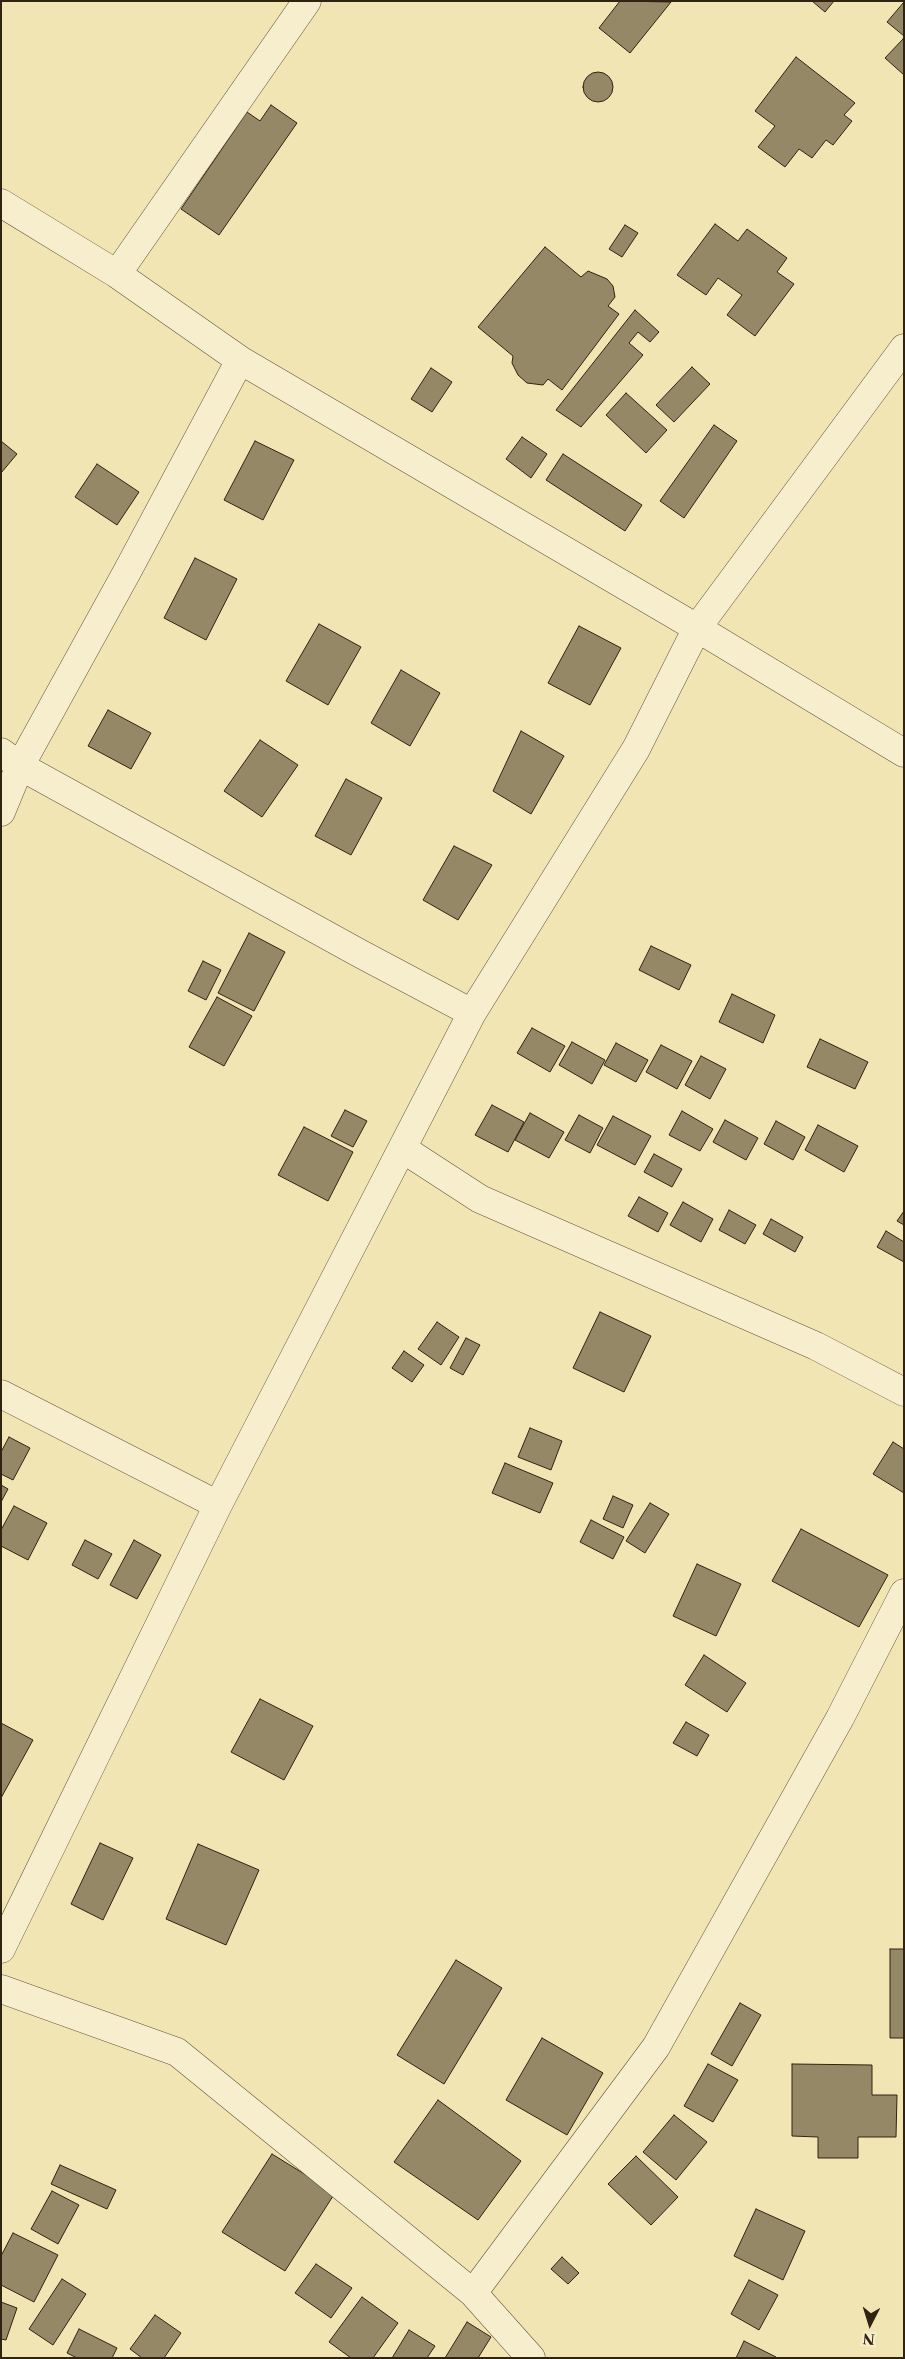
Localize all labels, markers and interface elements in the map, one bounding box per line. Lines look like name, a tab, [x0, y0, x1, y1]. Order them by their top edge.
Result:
north arrow	[845, 2299, 895, 2349]
text: N	[862, 2329, 876, 2348]

